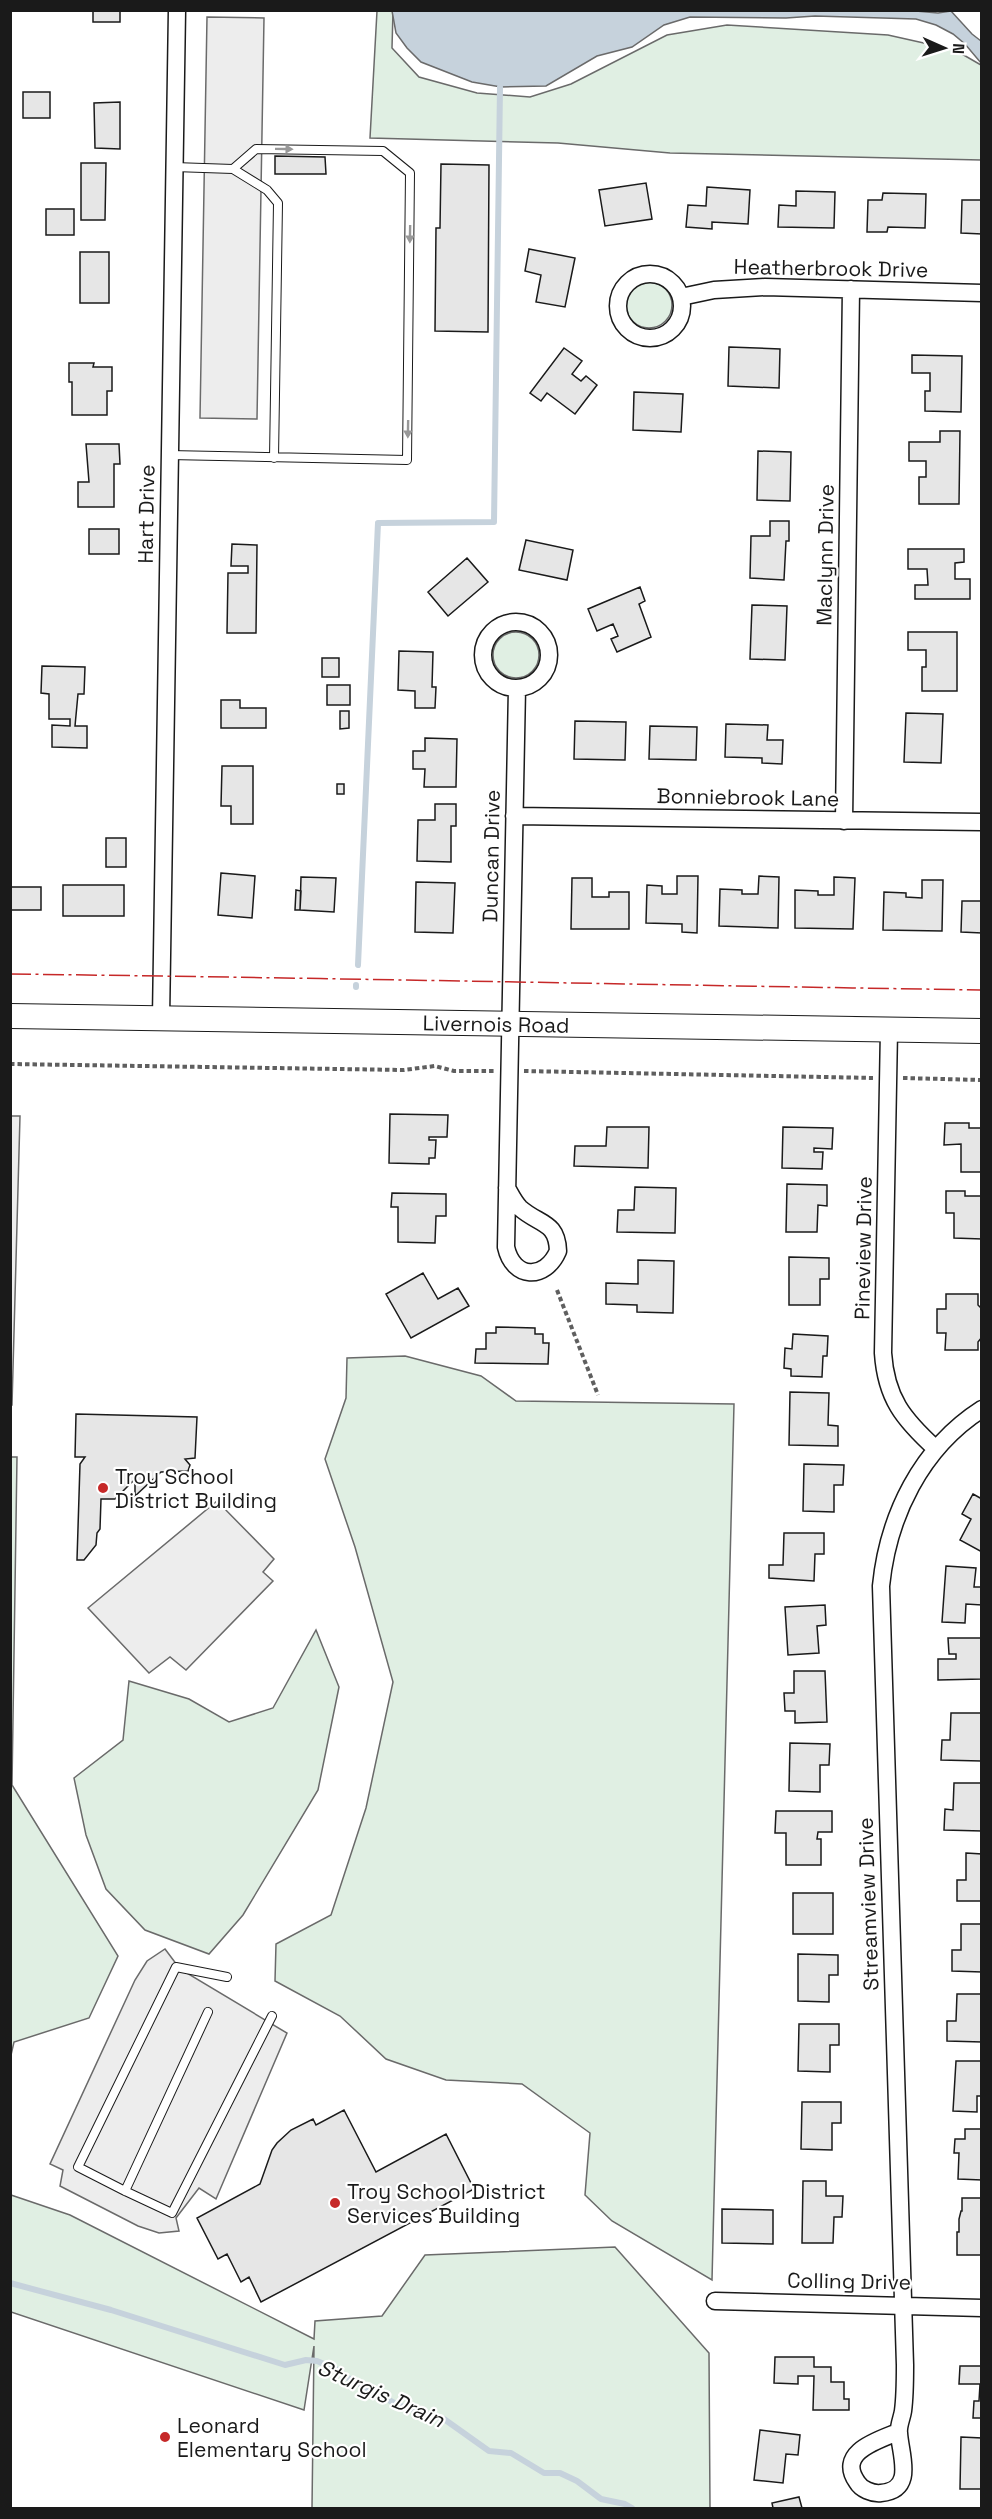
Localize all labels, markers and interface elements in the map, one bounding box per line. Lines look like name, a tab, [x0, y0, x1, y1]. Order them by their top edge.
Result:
north arrow	[914, 18, 974, 78]
text: N	[948, 43, 969, 55]
one-way arrow	[274, 145, 293, 154]
one-way arrow	[405, 224, 415, 243]
street label: Heatherbrook Drive	[734, 253, 928, 283]
one-way arrow	[403, 419, 413, 438]
street label: Hart Drive	[132, 464, 160, 564]
street label: Maclynn Drive	[810, 484, 840, 626]
street label: Bonniebrook Lane	[656, 782, 840, 812]
street label: Duncan Drive	[476, 789, 506, 923]
street label: Livernois Road	[422, 1009, 570, 1039]
street label: Pineview Drive	[848, 1176, 878, 1320]
place label: Troy School District Building	[115, 1463, 277, 1514]
marker: Troy School District Building	[96, 1481, 110, 1495]
street label: Streamview Drive	[851, 1817, 885, 1991]
place label: Troy School District Services Building	[347, 2178, 546, 2229]
marker: Troy School District Services Building	[328, 2196, 342, 2210]
street label: Colling Drive	[787, 2266, 911, 2296]
water label: Sturgis Drain	[313, 2353, 449, 2434]
place label: Leonard Elementary School	[177, 2412, 367, 2463]
marker: Leonard Elementary School	[158, 2430, 172, 2444]

